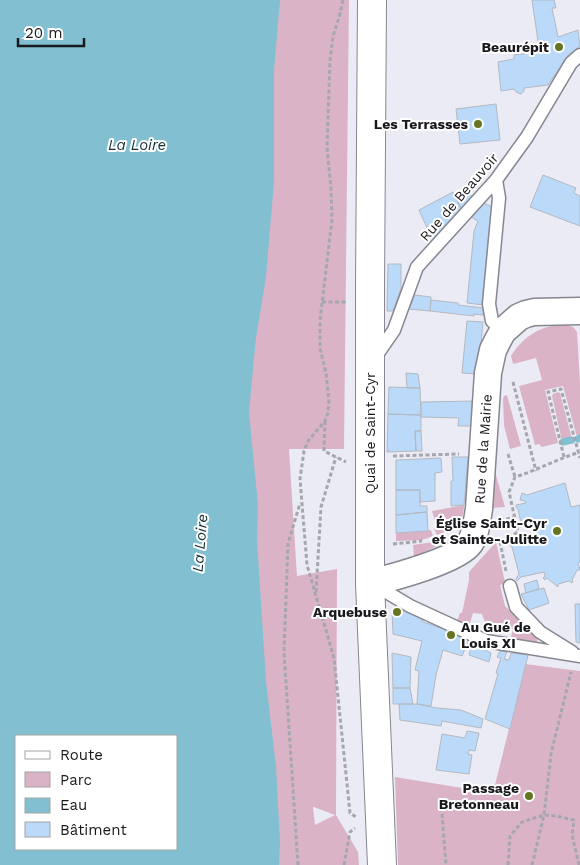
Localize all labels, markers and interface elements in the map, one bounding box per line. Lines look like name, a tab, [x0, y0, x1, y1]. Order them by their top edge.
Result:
scale bar	[18, 15, 84, 47]
text: 20 m	[25, 24, 63, 42]
place label: Beaurépit	[482, 39, 549, 55]
marker: Beaurépit	[553, 41, 565, 53]
place label: Les Terrasses	[374, 116, 469, 132]
marker: Les Terrasses	[472, 118, 484, 130]
water label: La Loire	[108, 136, 166, 154]
street label: Rue de Beauvoir	[416, 150, 502, 244]
street label: Quai de Saint-Cyr	[362, 372, 378, 494]
street label: Rue de la Mairie	[471, 394, 495, 504]
water label: La Loire	[188, 513, 212, 573]
place label: Église Saint-Cyr et Sainte-Julitte	[432, 515, 547, 547]
marker: Église Saint-Cyr et Sainte-Julitte	[551, 525, 563, 537]
place label: Arquebuse	[313, 604, 387, 620]
marker: Arquebuse	[391, 606, 403, 618]
place label: Au Gué de Louis XI	[461, 619, 531, 651]
marker: Au Gué de Louis XI	[445, 629, 457, 641]
legend	[15, 735, 178, 850]
text: Route	[60, 746, 103, 764]
text: Parc	[60, 771, 92, 789]
place label: Passage Bretonneau	[439, 780, 519, 812]
marker: Passage Bretonneau	[523, 790, 535, 802]
text: Eau	[60, 796, 87, 814]
text: Bâtiment	[60, 821, 127, 839]

